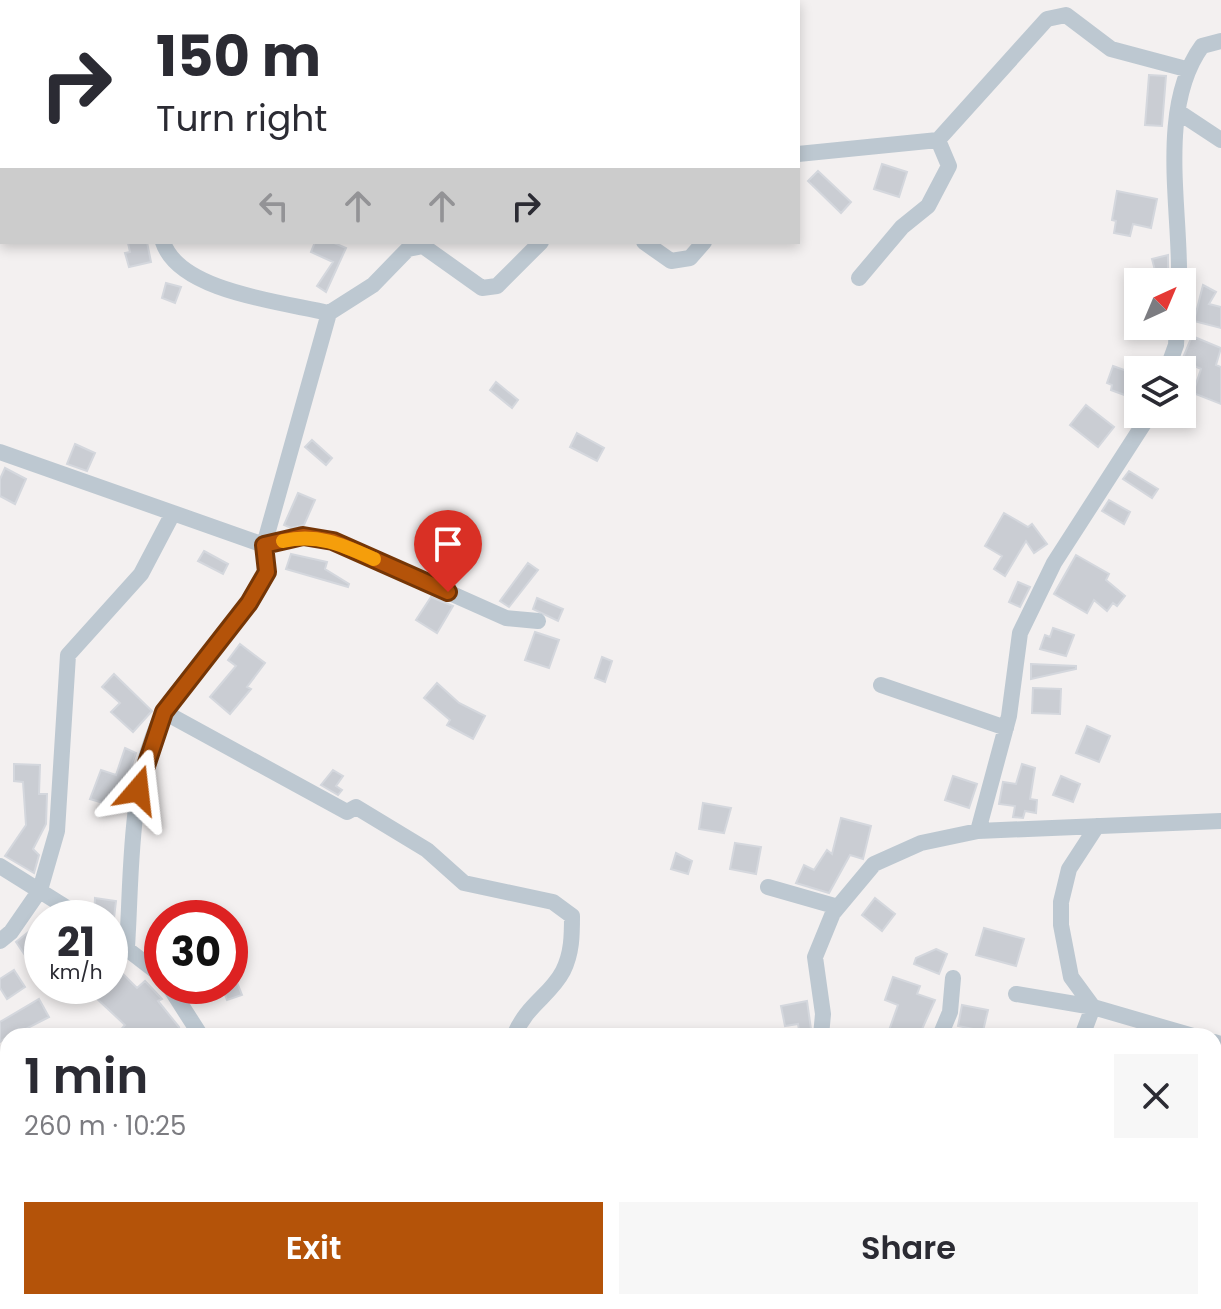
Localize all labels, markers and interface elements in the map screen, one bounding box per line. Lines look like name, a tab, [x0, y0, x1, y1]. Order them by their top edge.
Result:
text: 150 m	[156, 17, 321, 96]
icon: right	[24, 32, 128, 136]
text: Turn right	[156, 93, 327, 144]
icon: left	[252, 184, 296, 228]
icon: ahead	[336, 184, 380, 228]
icon: ahead	[420, 184, 464, 228]
icon: right	[504, 184, 548, 228]
north arrow	[1124, 268, 1196, 340]
map controls	[1124, 268, 1196, 428]
button: layers	[1124, 356, 1196, 428]
pin	[414, 510, 482, 592]
icon: arrive	[426, 522, 470, 566]
position arrow	[96, 748, 180, 832]
speed limit sign: 30	[144, 900, 248, 1004]
text: 21	[57, 914, 95, 970]
text: km/h	[49, 958, 103, 986]
text: 1 min	[24, 1043, 148, 1110]
button: close	[1114, 1054, 1198, 1138]
text: 260 m · 10:25	[24, 1108, 186, 1144]
button: Exit	[24, 1202, 603, 1294]
button: Share	[619, 1202, 1198, 1294]

